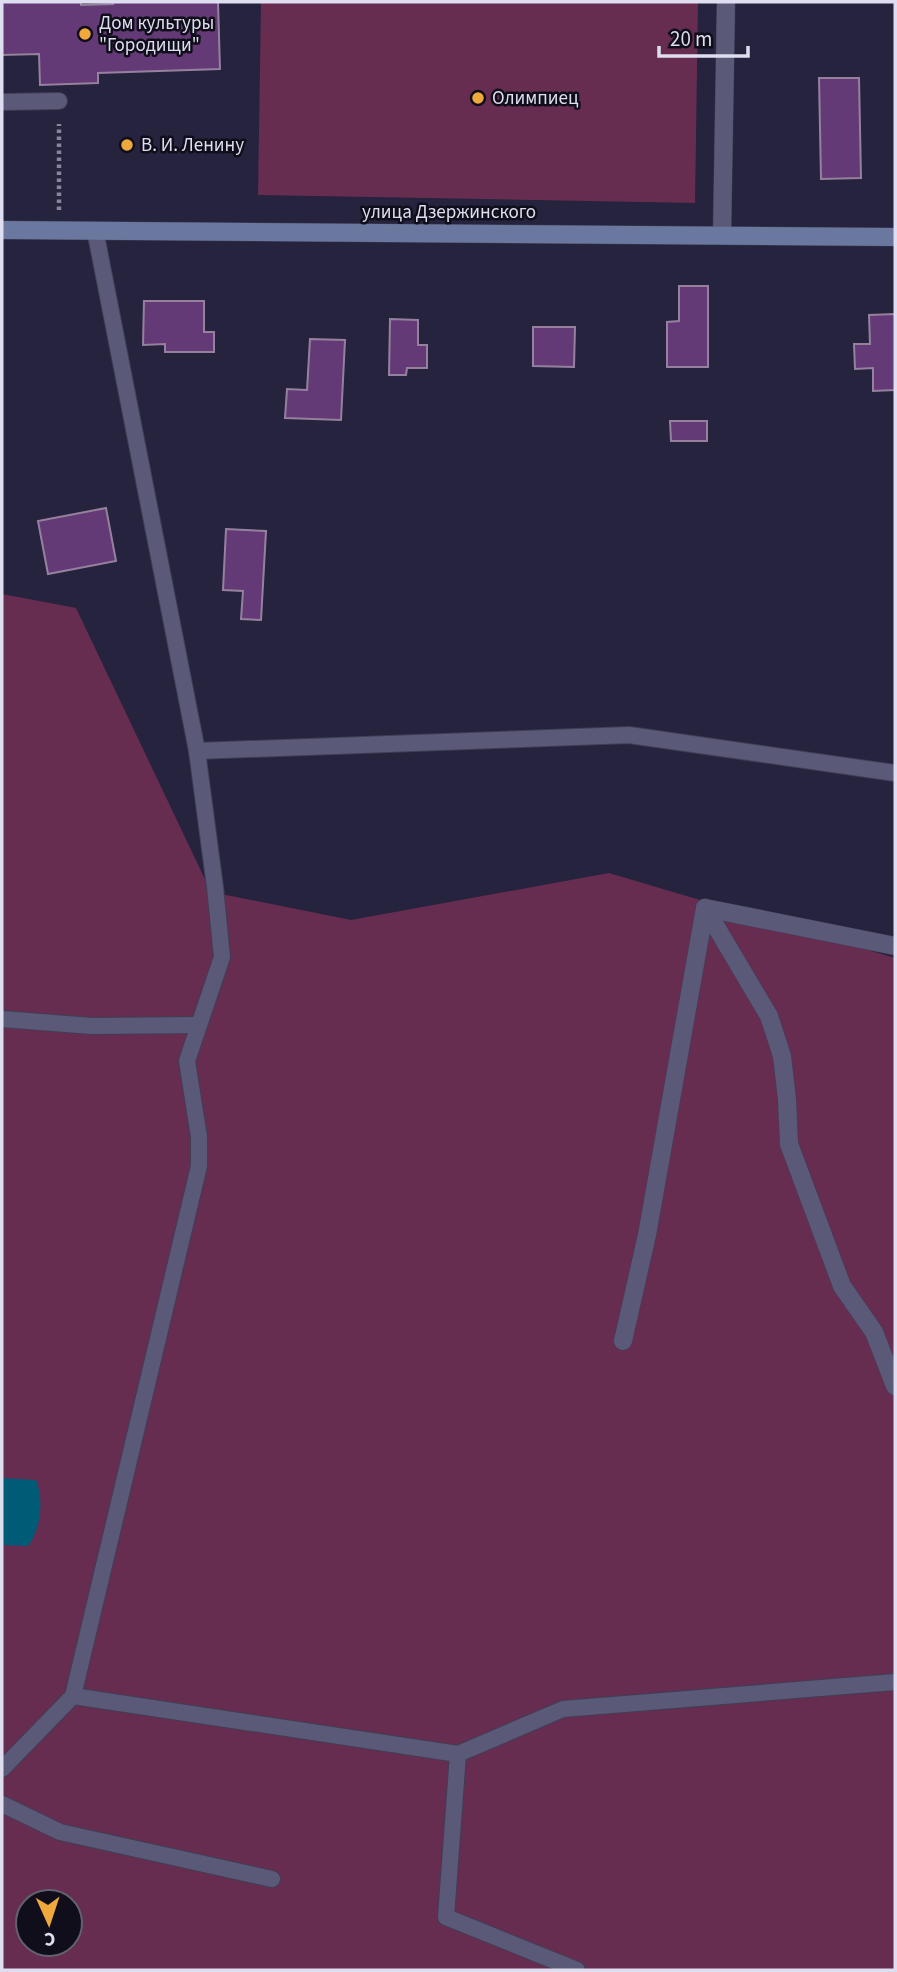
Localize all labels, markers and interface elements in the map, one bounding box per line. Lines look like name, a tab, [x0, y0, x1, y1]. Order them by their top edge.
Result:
place label: Дом культуры "Городищи"	[99, 10, 214, 59]
scale bar	[659, 14, 748, 58]
text: 20 m	[670, 24, 712, 54]
marker: Дом культуры "Городищи"	[77, 26, 93, 42]
place label: Олимпиец	[492, 85, 579, 112]
marker: Олимпиец	[470, 90, 486, 106]
place label: В. И. Ленину	[141, 132, 244, 159]
marker: В. И. Ленину	[119, 137, 135, 153]
street label: улица Дзержинского	[362, 199, 536, 226]
north arrow	[14, 1888, 84, 1958]
text: С	[44, 1925, 56, 1952]

